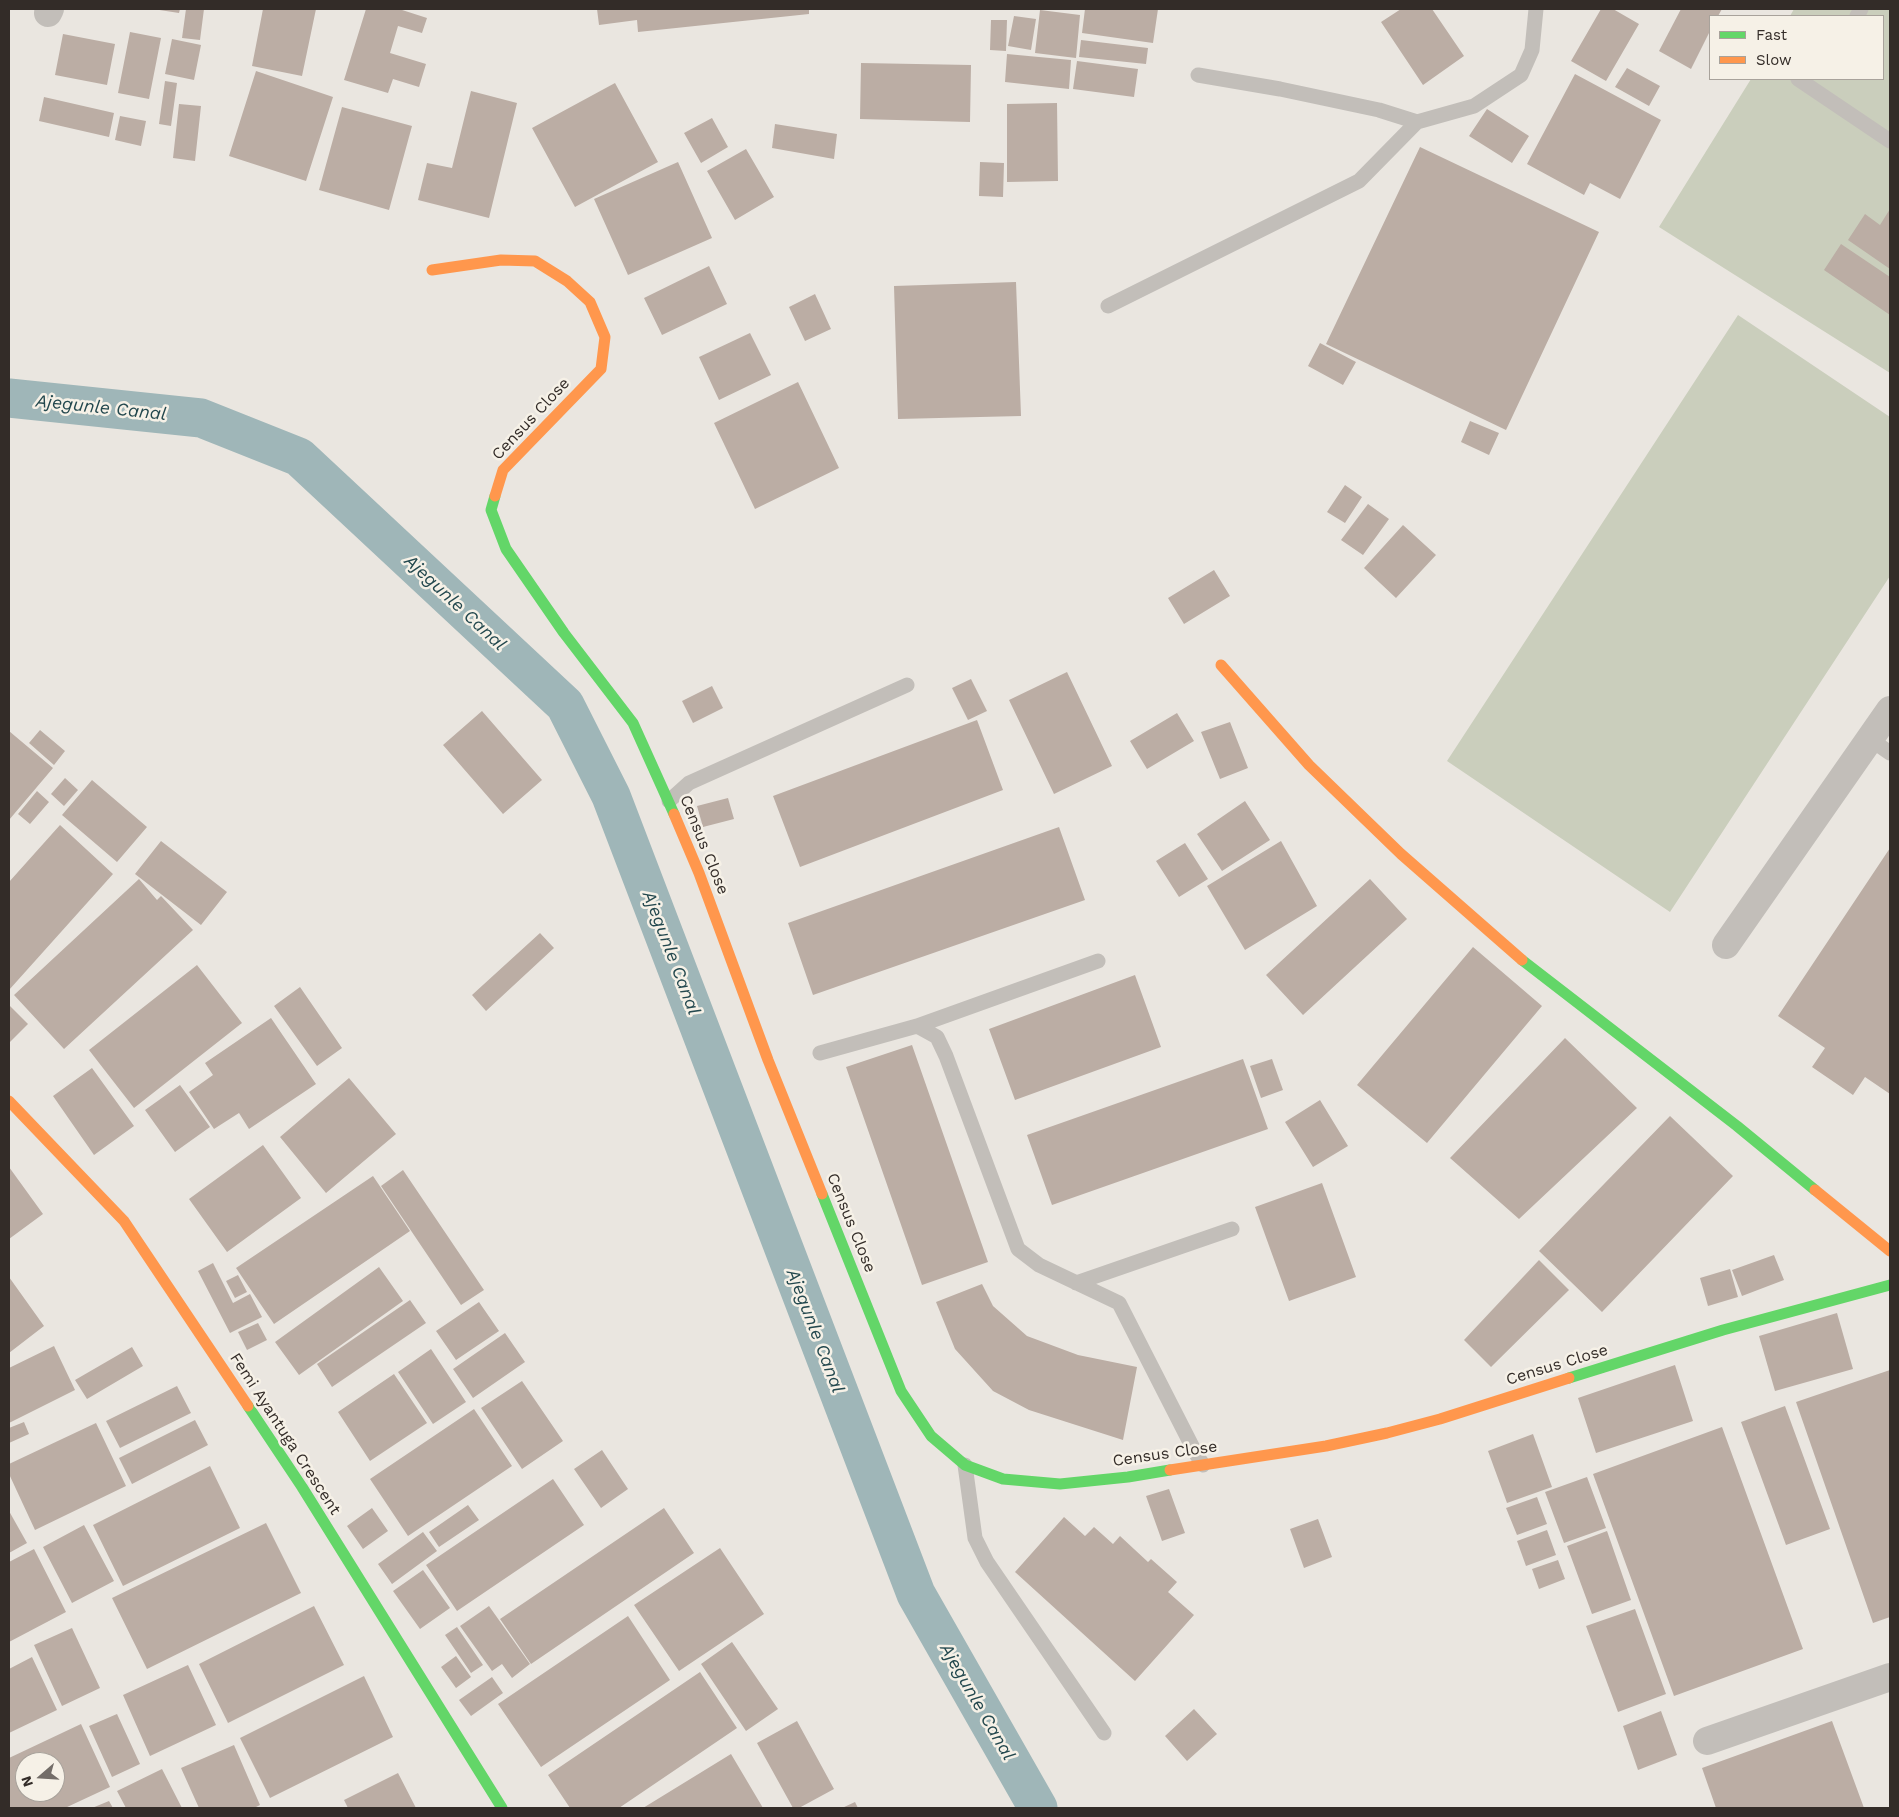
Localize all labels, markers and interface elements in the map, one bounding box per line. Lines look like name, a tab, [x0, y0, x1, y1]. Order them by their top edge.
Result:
legend	[1709, 15, 1884, 80]
text: Fast	[1756, 26, 1787, 44]
text: Slow	[1756, 51, 1792, 69]
street label: Census Close	[488, 374, 574, 464]
water label: Ajegunle Canal	[35, 390, 167, 426]
water label: Ajegunle Canal	[400, 550, 510, 656]
street label: Census Close	[675, 793, 733, 897]
water label: Ajegunle Canal	[637, 888, 705, 1018]
street label: Census Close	[822, 1171, 880, 1275]
water label: Ajegunle Canal	[781, 1266, 849, 1396]
street label: Census Close	[1504, 1340, 1610, 1390]
street label: Femi Ayantuga Crescent	[225, 1350, 345, 1518]
street label: Census Close	[1111, 1437, 1219, 1471]
water label: Ajegunle Canal	[935, 1640, 1019, 1764]
north arrow	[15, 1752, 65, 1802]
text: N	[18, 1774, 36, 1789]

